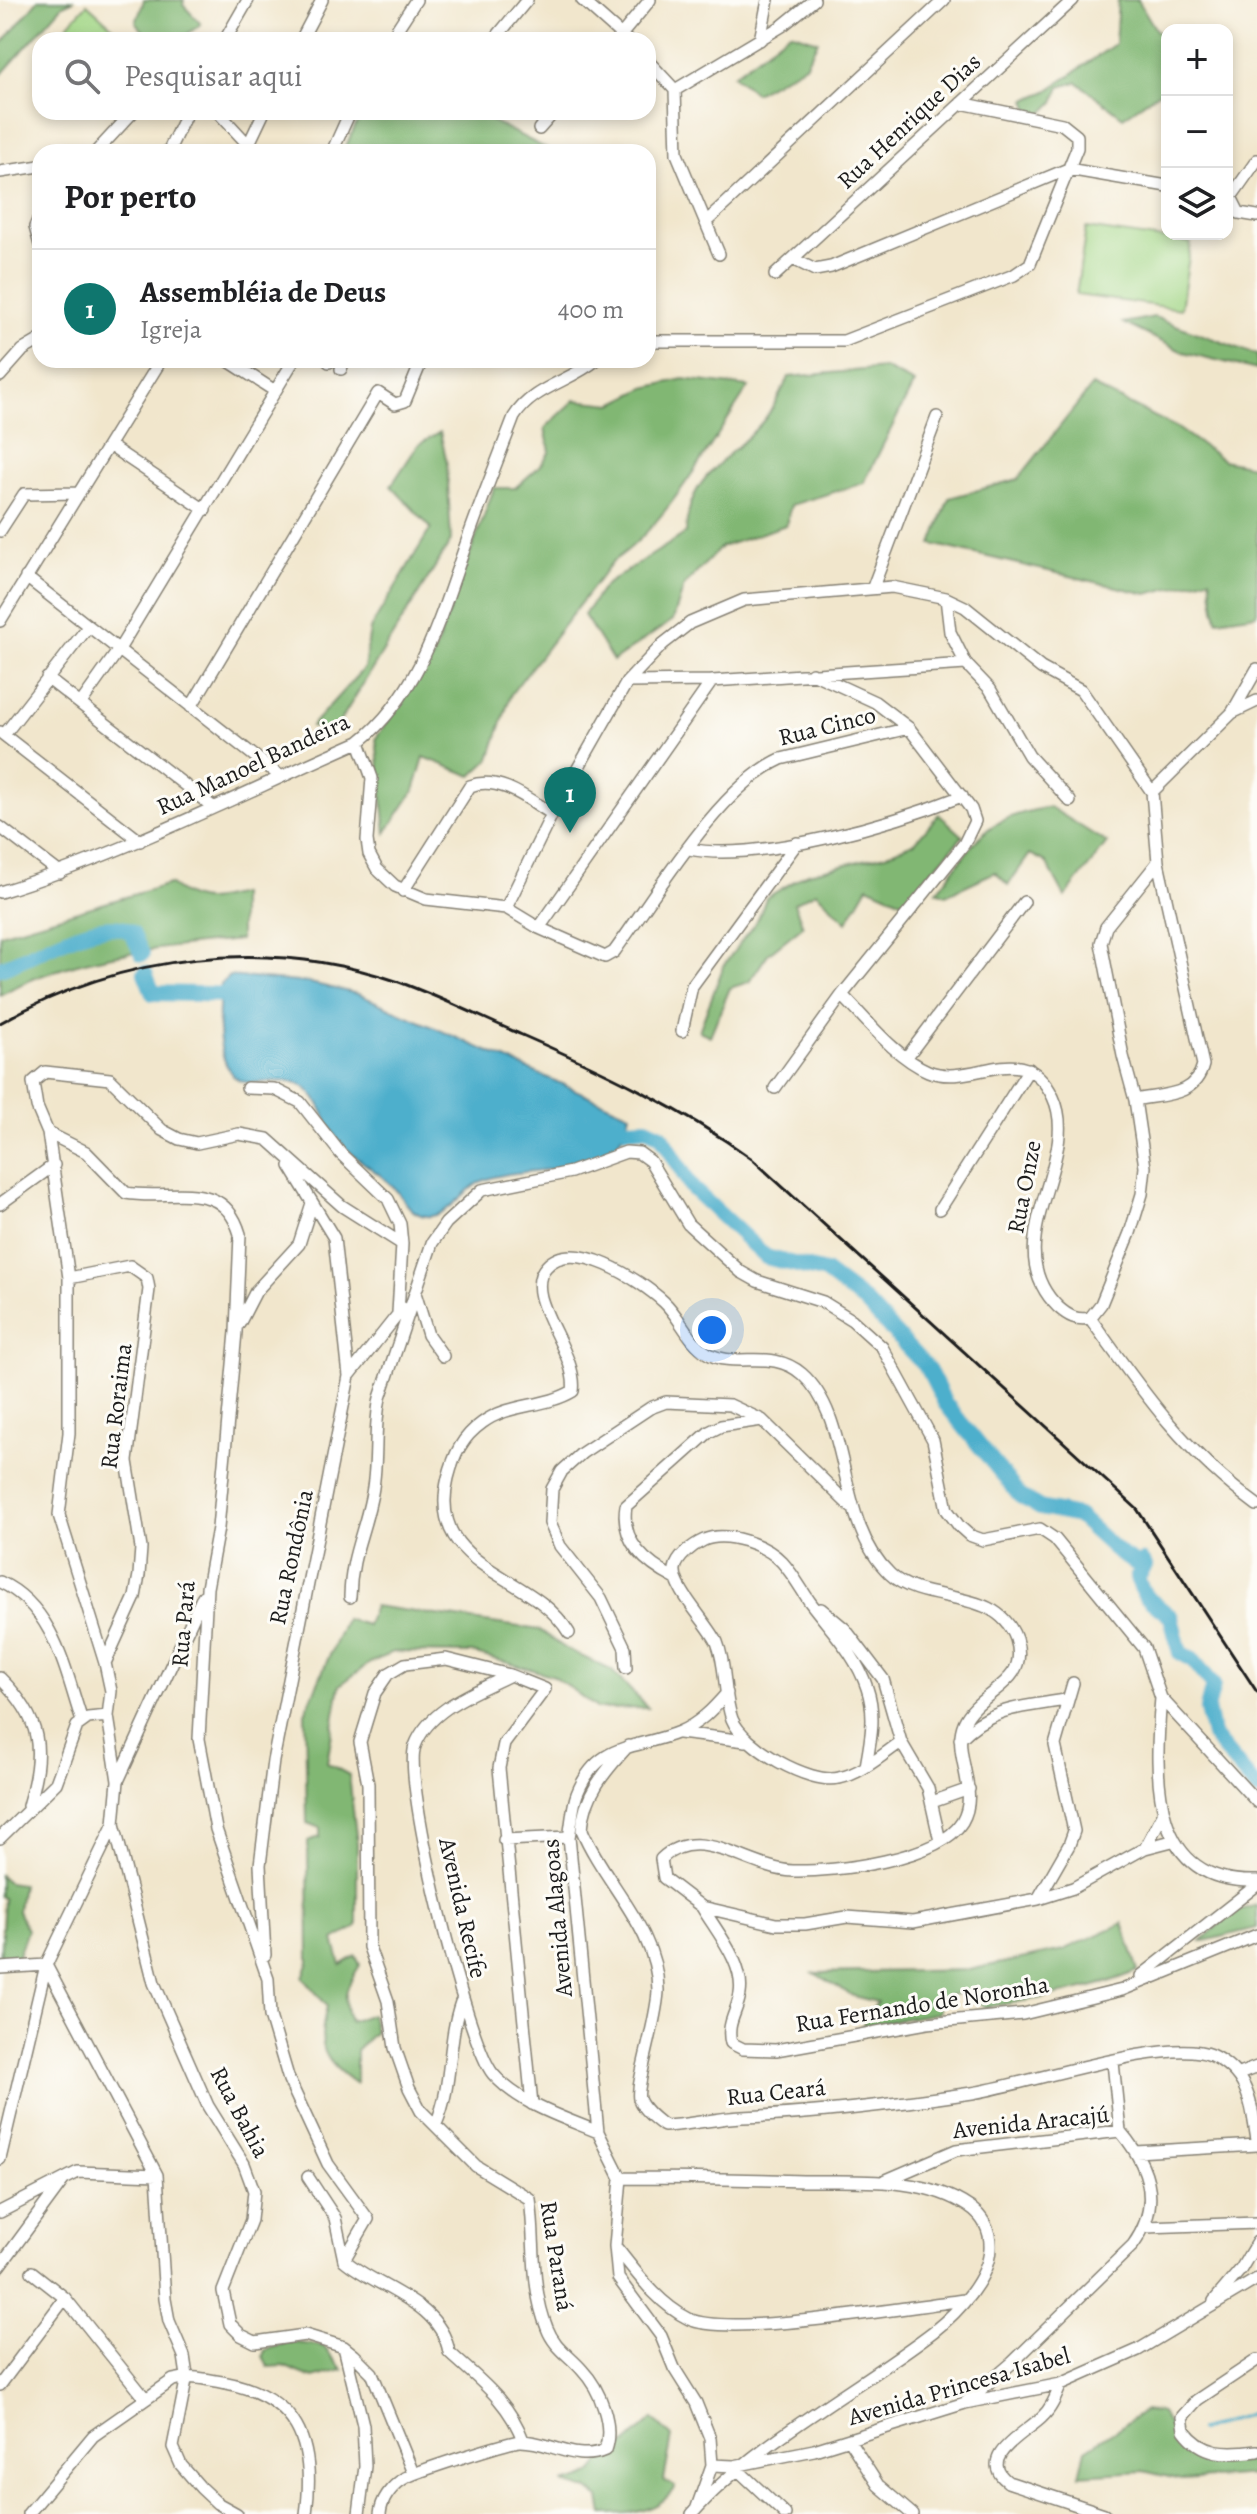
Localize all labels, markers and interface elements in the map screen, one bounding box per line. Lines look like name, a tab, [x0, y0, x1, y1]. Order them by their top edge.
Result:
map controls	[1161, 24, 1233, 240]
button: +	[1161, 24, 1233, 96]
search box	[32, 32, 656, 120]
street label: Rua Henrique Dias	[830, 46, 988, 196]
icon: search	[60, 54, 104, 98]
text: Pesquisar aqui	[124, 56, 302, 96]
button: −	[1161, 96, 1233, 168]
button: layers	[1161, 168, 1233, 240]
text: Por perto	[64, 173, 197, 220]
text: Assembléia de Deus	[140, 272, 386, 312]
text: 1	[85, 292, 95, 327]
text: 400 m	[558, 292, 624, 327]
text: Igreja	[140, 312, 202, 347]
street label: Rua Cinco	[775, 698, 879, 754]
street label: Rua Manoel Bandeira	[151, 705, 356, 823]
pin: 1	[544, 767, 596, 833]
street label: Rua Onze	[999, 1138, 1049, 1236]
your location	[692, 1310, 732, 1350]
street label: Rua Roraima	[92, 1340, 140, 1471]
street label: Rua Rondônia	[261, 1485, 321, 1628]
street label: Rua Pará	[163, 1578, 203, 1669]
street label: Avenida Recife	[431, 1834, 495, 1981]
street label: Avenida Alagoas	[534, 1838, 580, 1999]
street label: Rua Fernando de Noronha	[793, 1968, 1052, 2040]
street label: Rua Bahia	[203, 2061, 278, 2164]
street label: Rua Ceará	[725, 2071, 828, 2113]
street label: Avenida Aracajú	[950, 2098, 1111, 2146]
street label: Rua Paraná	[532, 2199, 582, 2314]
street label: Avenida Princesa Isabel	[843, 2339, 1074, 2433]

